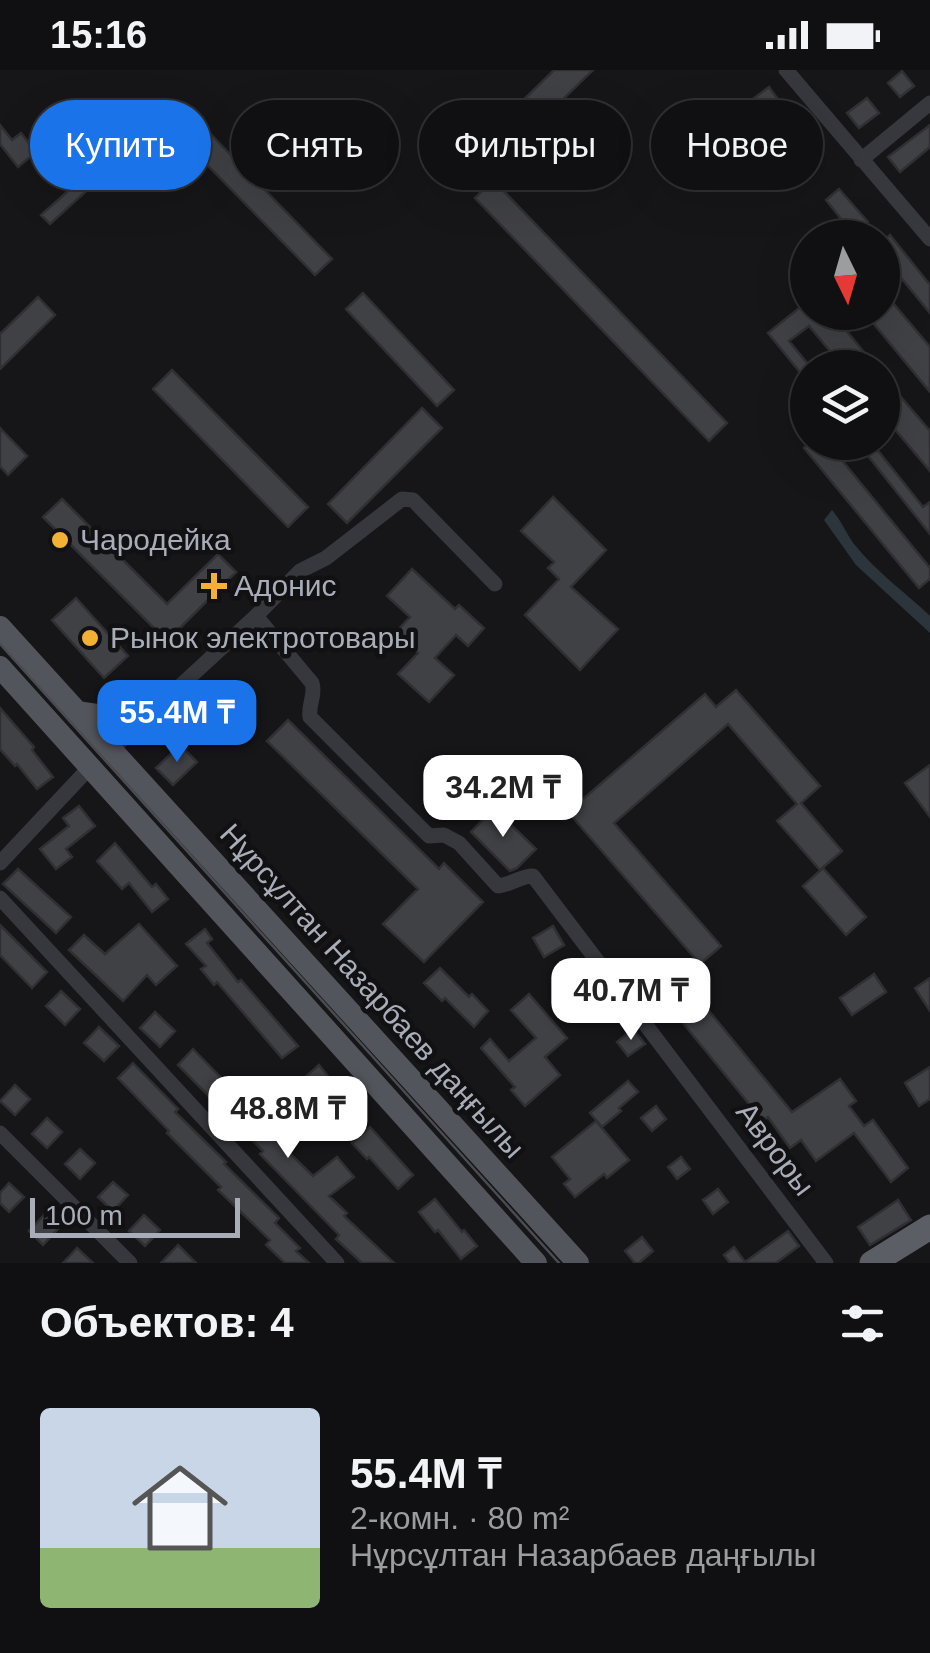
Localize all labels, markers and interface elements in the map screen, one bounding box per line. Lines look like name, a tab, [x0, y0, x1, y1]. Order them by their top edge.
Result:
text: 15:16	[50, 14, 147, 56]
chip: Купить	[30, 100, 211, 190]
chip: Снять	[231, 100, 399, 190]
chip: Фильтры	[419, 100, 631, 190]
chip: Новое	[651, 100, 823, 190]
north arrow	[790, 220, 900, 330]
map controls	[790, 220, 900, 460]
button: layers	[790, 350, 900, 460]
place label: Чародейка	[80, 523, 231, 556]
marker: Чародейка	[49, 529, 71, 551]
place label: Адонис	[234, 569, 337, 602]
marker: Адонис	[203, 575, 225, 597]
place label: Рынок электротовары	[110, 621, 416, 654]
marker: Рынок электротовары	[79, 627, 101, 649]
pin: 55.4M ₸	[85, 680, 269, 765]
text: 55.4M ₸	[119, 694, 235, 730]
pin: 34.2M ₸	[411, 755, 595, 840]
text: 34.2M ₸	[445, 769, 561, 805]
street label: Нұрсұлтан Назарбаев даңғылы	[214, 817, 531, 1164]
pin: 40.7M ₸	[539, 958, 723, 1043]
text: 40.7M ₸	[573, 972, 689, 1008]
pin: 48.8M ₸	[196, 1076, 380, 1161]
text: 48.8M ₸	[230, 1090, 346, 1126]
street label: Авроры	[730, 1096, 821, 1202]
scale bar	[30, 1193, 240, 1238]
text: 100 m	[45, 1200, 123, 1231]
icon: filters	[835, 1296, 890, 1351]
text: Объектов: 4	[40, 1299, 294, 1346]
icon: home	[120, 1448, 240, 1568]
text: 55.4M ₸	[350, 1450, 501, 1497]
text: 2-комн. · 80 m²	[350, 1500, 569, 1536]
text: Нұрсұлтан Назарбаев даңғылы	[350, 1537, 817, 1573]

